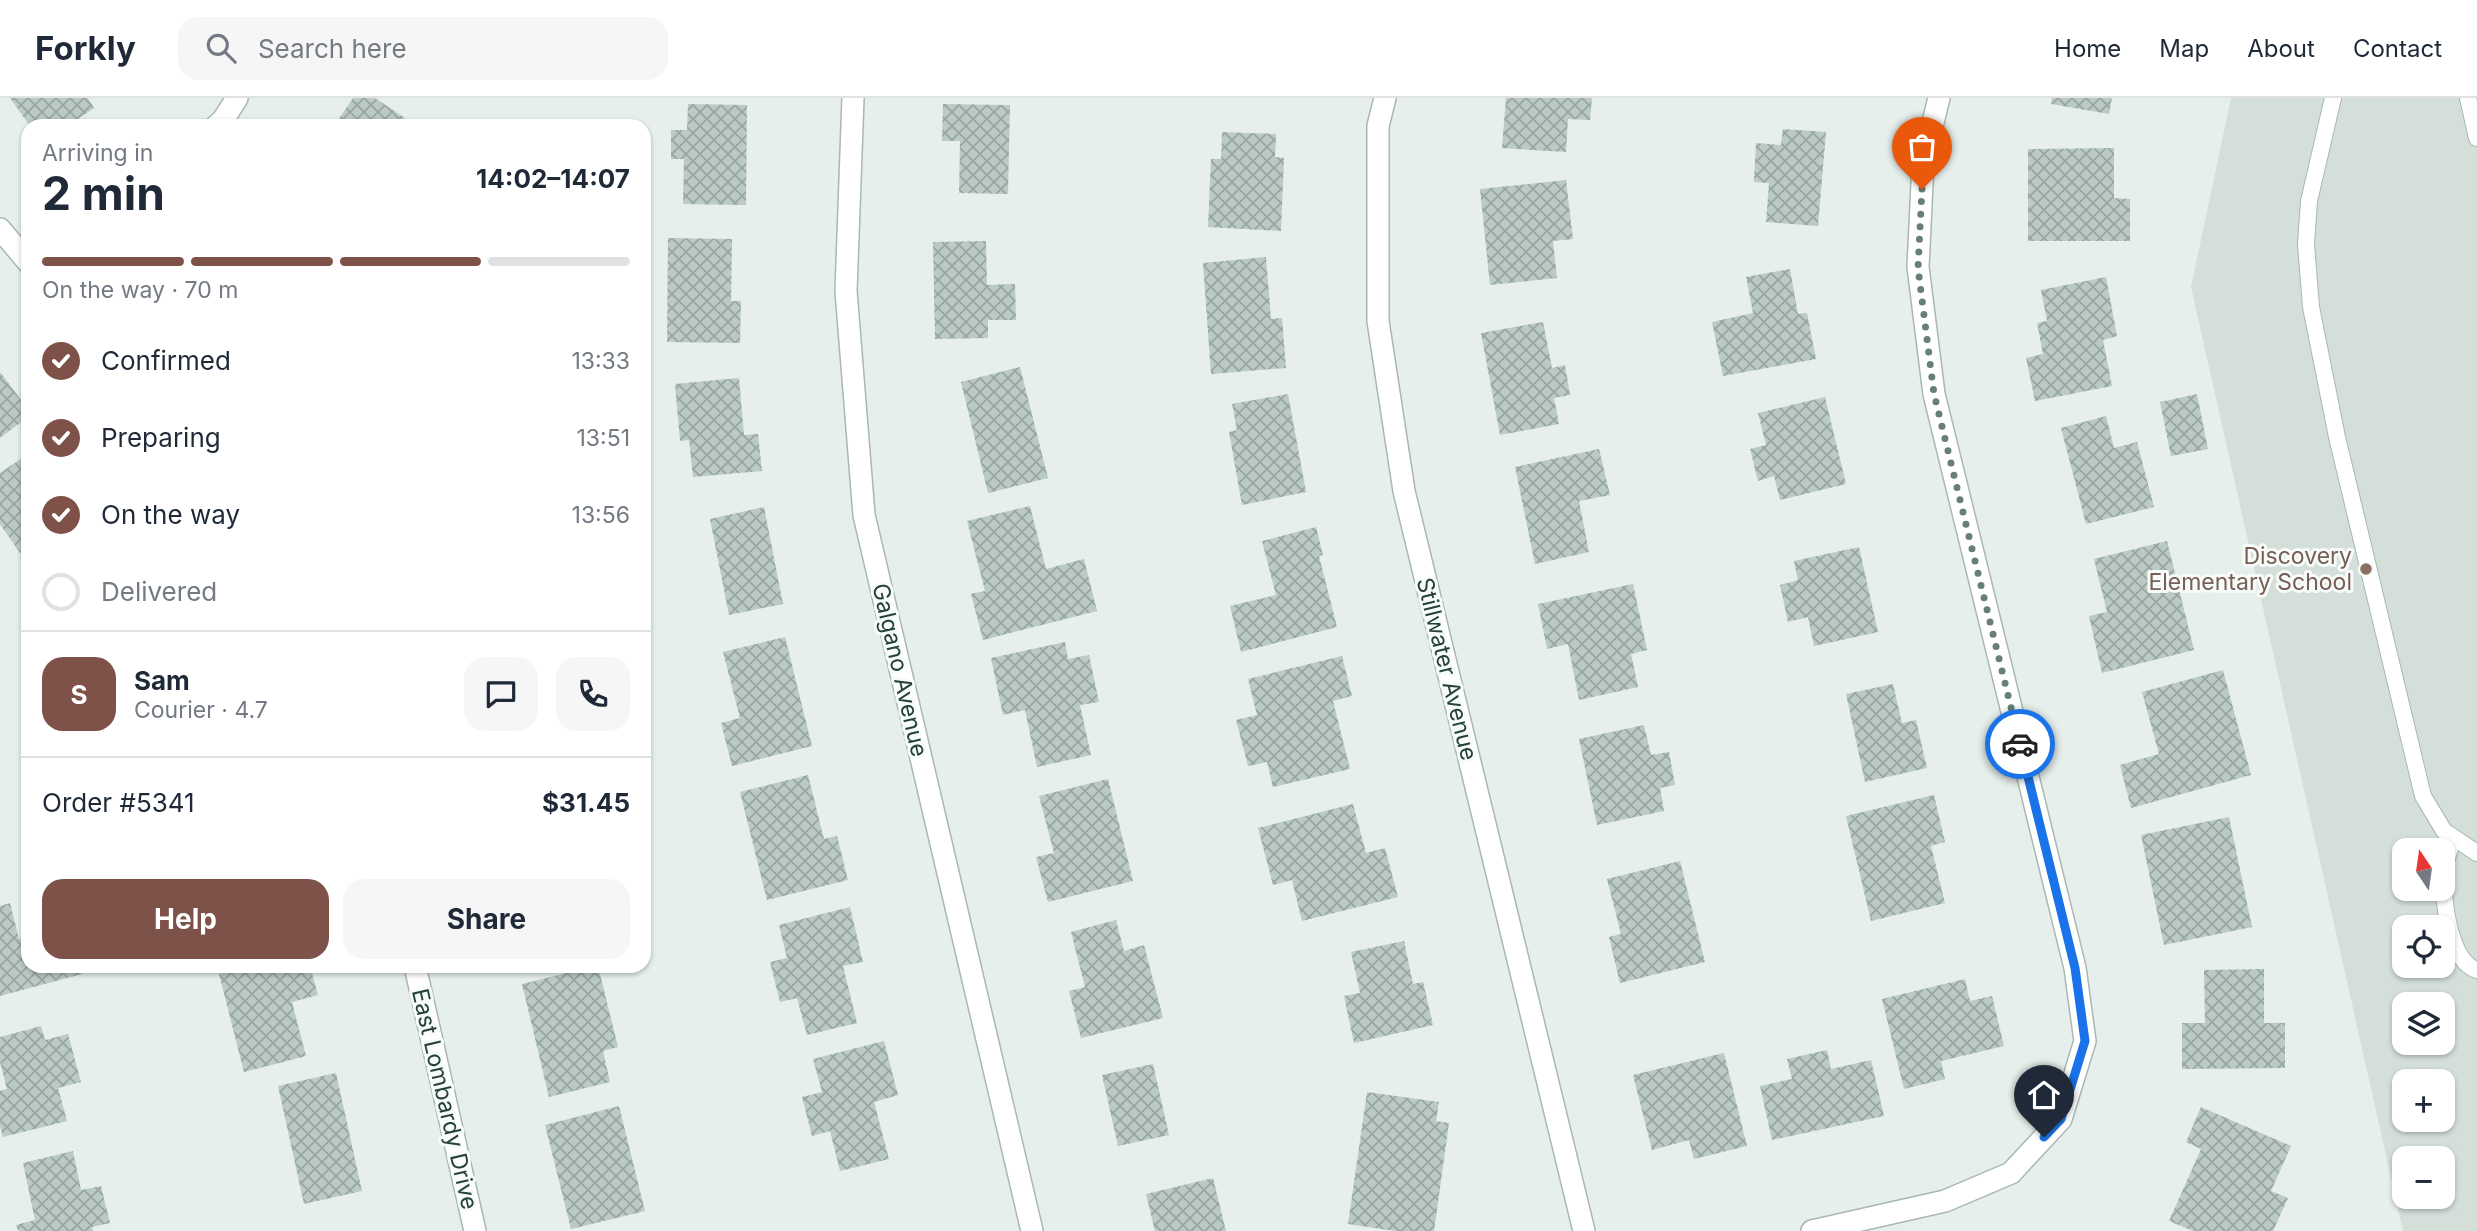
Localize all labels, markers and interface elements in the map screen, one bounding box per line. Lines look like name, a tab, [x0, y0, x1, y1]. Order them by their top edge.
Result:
search box	[178, 17, 668, 80]
text: Forkly	[35, 28, 136, 68]
icon: search	[202, 29, 240, 67]
text: Search here	[258, 33, 407, 64]
text: Home	[2054, 34, 2121, 63]
text: Map	[2159, 34, 2209, 63]
text: About	[2247, 34, 2315, 63]
text: Contact	[2353, 34, 2442, 63]
pin	[1892, 117, 1952, 189]
icon: bag	[1903, 128, 1941, 166]
text: Arriving in	[42, 139, 153, 167]
text: 14:02–14:07	[476, 163, 630, 194]
text: 2 min	[42, 165, 165, 221]
text: On the way · 70 m	[42, 276, 238, 304]
icon: check	[42, 342, 80, 380]
text: Confirmed	[101, 345, 231, 376]
text: 13:33	[571, 347, 630, 375]
icon: check	[42, 419, 80, 457]
text: Preparing	[101, 422, 221, 453]
text: 13:51	[576, 424, 630, 452]
icon: check	[42, 496, 80, 534]
text: On the way	[101, 499, 240, 530]
text: 13:56	[572, 501, 630, 529]
place label: Discovery Elementary School	[2148, 542, 2352, 596]
marker: Discovery Elementary School	[2358, 561, 2374, 577]
street label: Stillwater Avenue	[1411, 575, 1483, 763]
text: Delivered	[101, 576, 217, 607]
street label: Galgano Avenue	[866, 580, 934, 760]
button: chat	[464, 657, 538, 731]
button: phone	[556, 657, 630, 731]
text: Sam	[134, 665, 190, 696]
text: S	[70, 679, 88, 710]
text: Courier · 4.7	[134, 696, 268, 724]
courier	[1985, 709, 2055, 779]
icon: car	[2001, 725, 2039, 763]
text: Order #5341	[42, 787, 195, 818]
text: $31.45	[542, 787, 630, 818]
north arrow	[2392, 838, 2455, 901]
map controls	[2392, 838, 2455, 1209]
button: Help	[42, 879, 329, 959]
button: Share	[343, 879, 630, 959]
button: locate	[2392, 915, 2455, 978]
street label: East Lombardy Drive	[406, 986, 484, 1212]
button: layers	[2392, 992, 2455, 1055]
pin	[2014, 1065, 2074, 1137]
button: +	[2392, 1069, 2455, 1132]
icon: home	[2025, 1076, 2063, 1114]
button: −	[2392, 1146, 2455, 1209]

